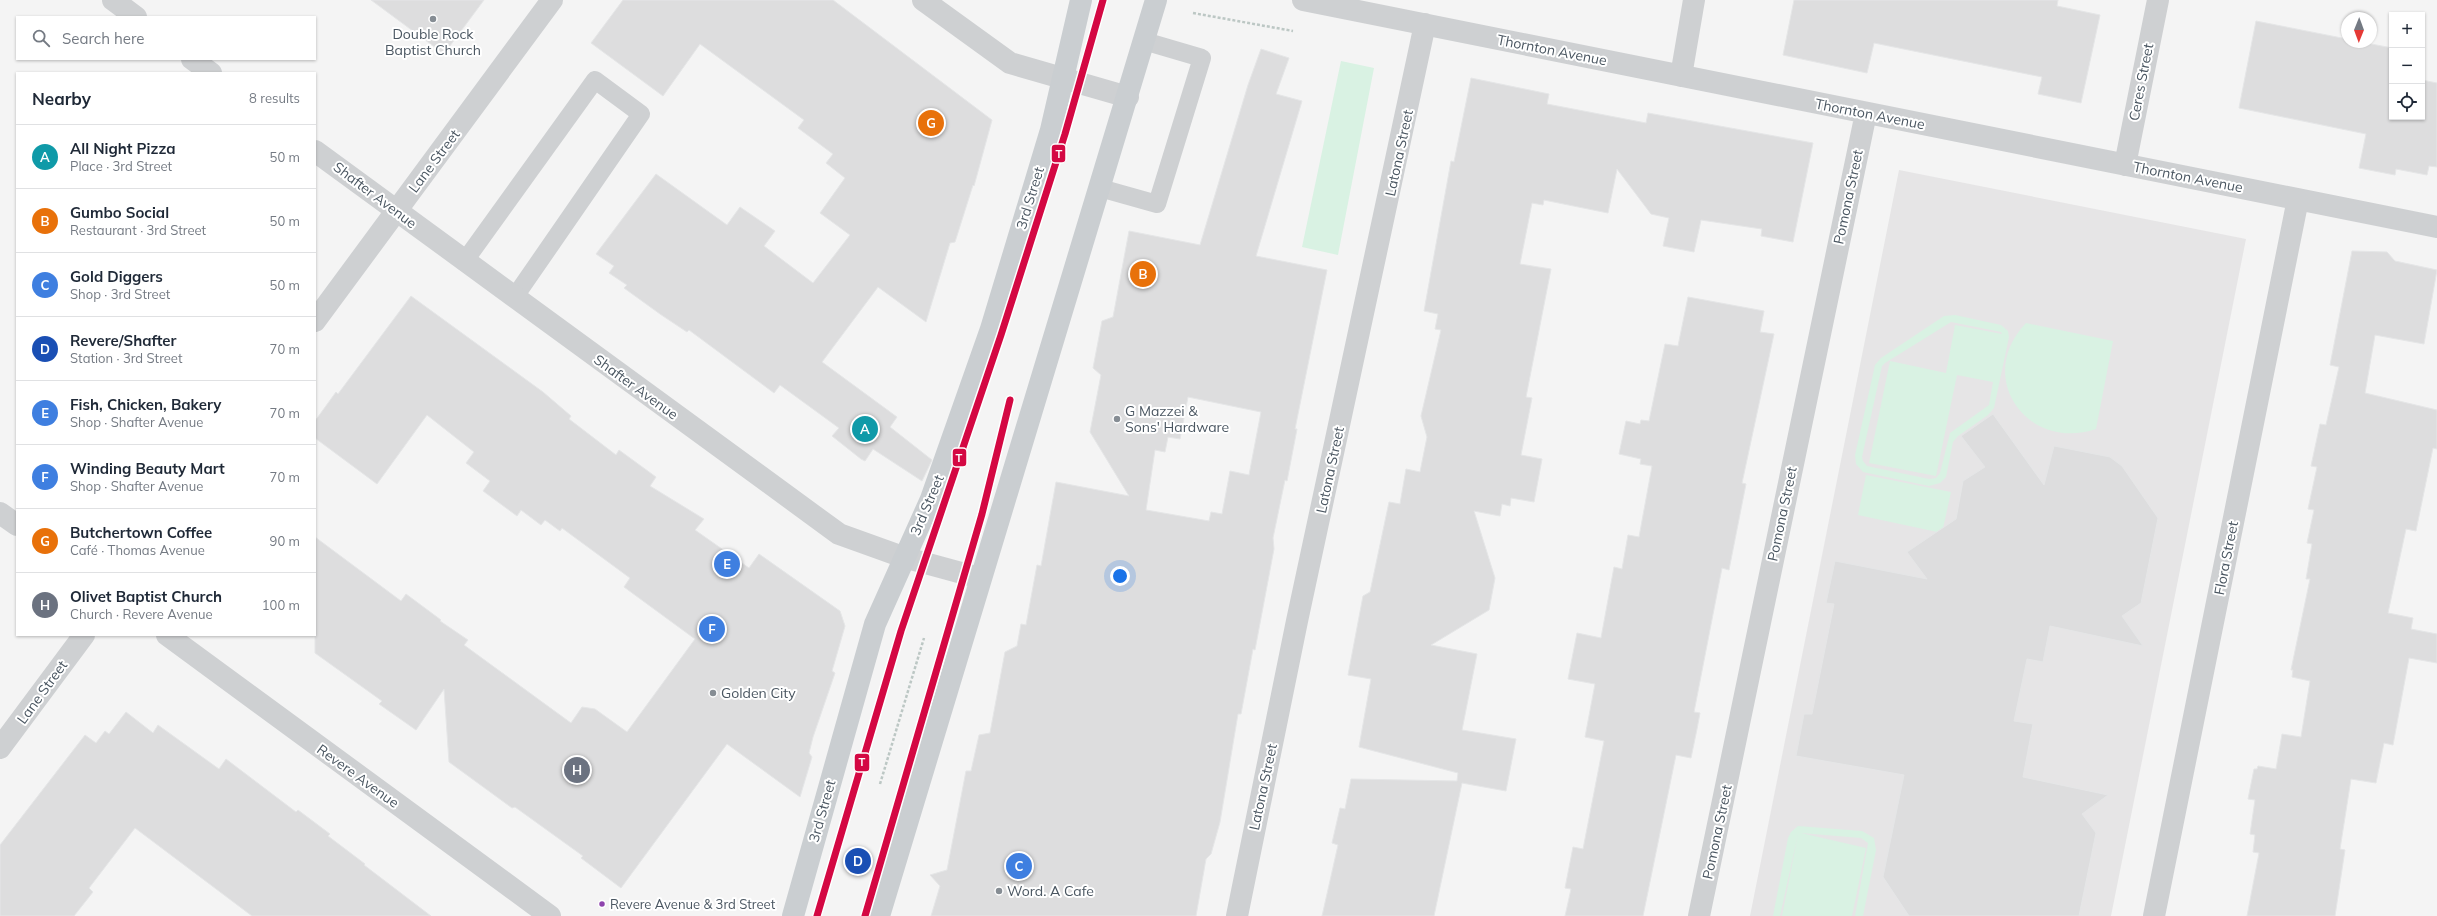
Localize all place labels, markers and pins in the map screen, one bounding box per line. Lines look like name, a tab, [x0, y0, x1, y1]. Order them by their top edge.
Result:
marker: Double Rock Baptist Church	[428, 14, 438, 24]
place label: Double Rock Baptist Church	[385, 25, 481, 59]
pin: G	[918, 108, 944, 138]
pin: B	[1130, 259, 1156, 289]
place label: G Mazzei & Sons' Hardware	[1125, 402, 1229, 436]
pin: A	[852, 414, 878, 444]
marker: G Mazzei & Sons' Hardware	[1112, 414, 1122, 424]
pin: E	[714, 549, 740, 579]
pin: F	[699, 614, 725, 644]
place label: Golden City	[721, 684, 796, 702]
marker: Golden City	[708, 688, 718, 698]
pin: H	[564, 755, 590, 785]
pin: D	[845, 846, 871, 876]
pin: C	[1006, 851, 1032, 881]
place label: Word. A Cafe	[1007, 882, 1094, 900]
marker: Word. A Cafe	[994, 886, 1004, 896]
place label: Revere Avenue & 3rd Street	[610, 896, 776, 912]
marker: Revere Avenue & 3rd Street	[597, 899, 607, 909]

